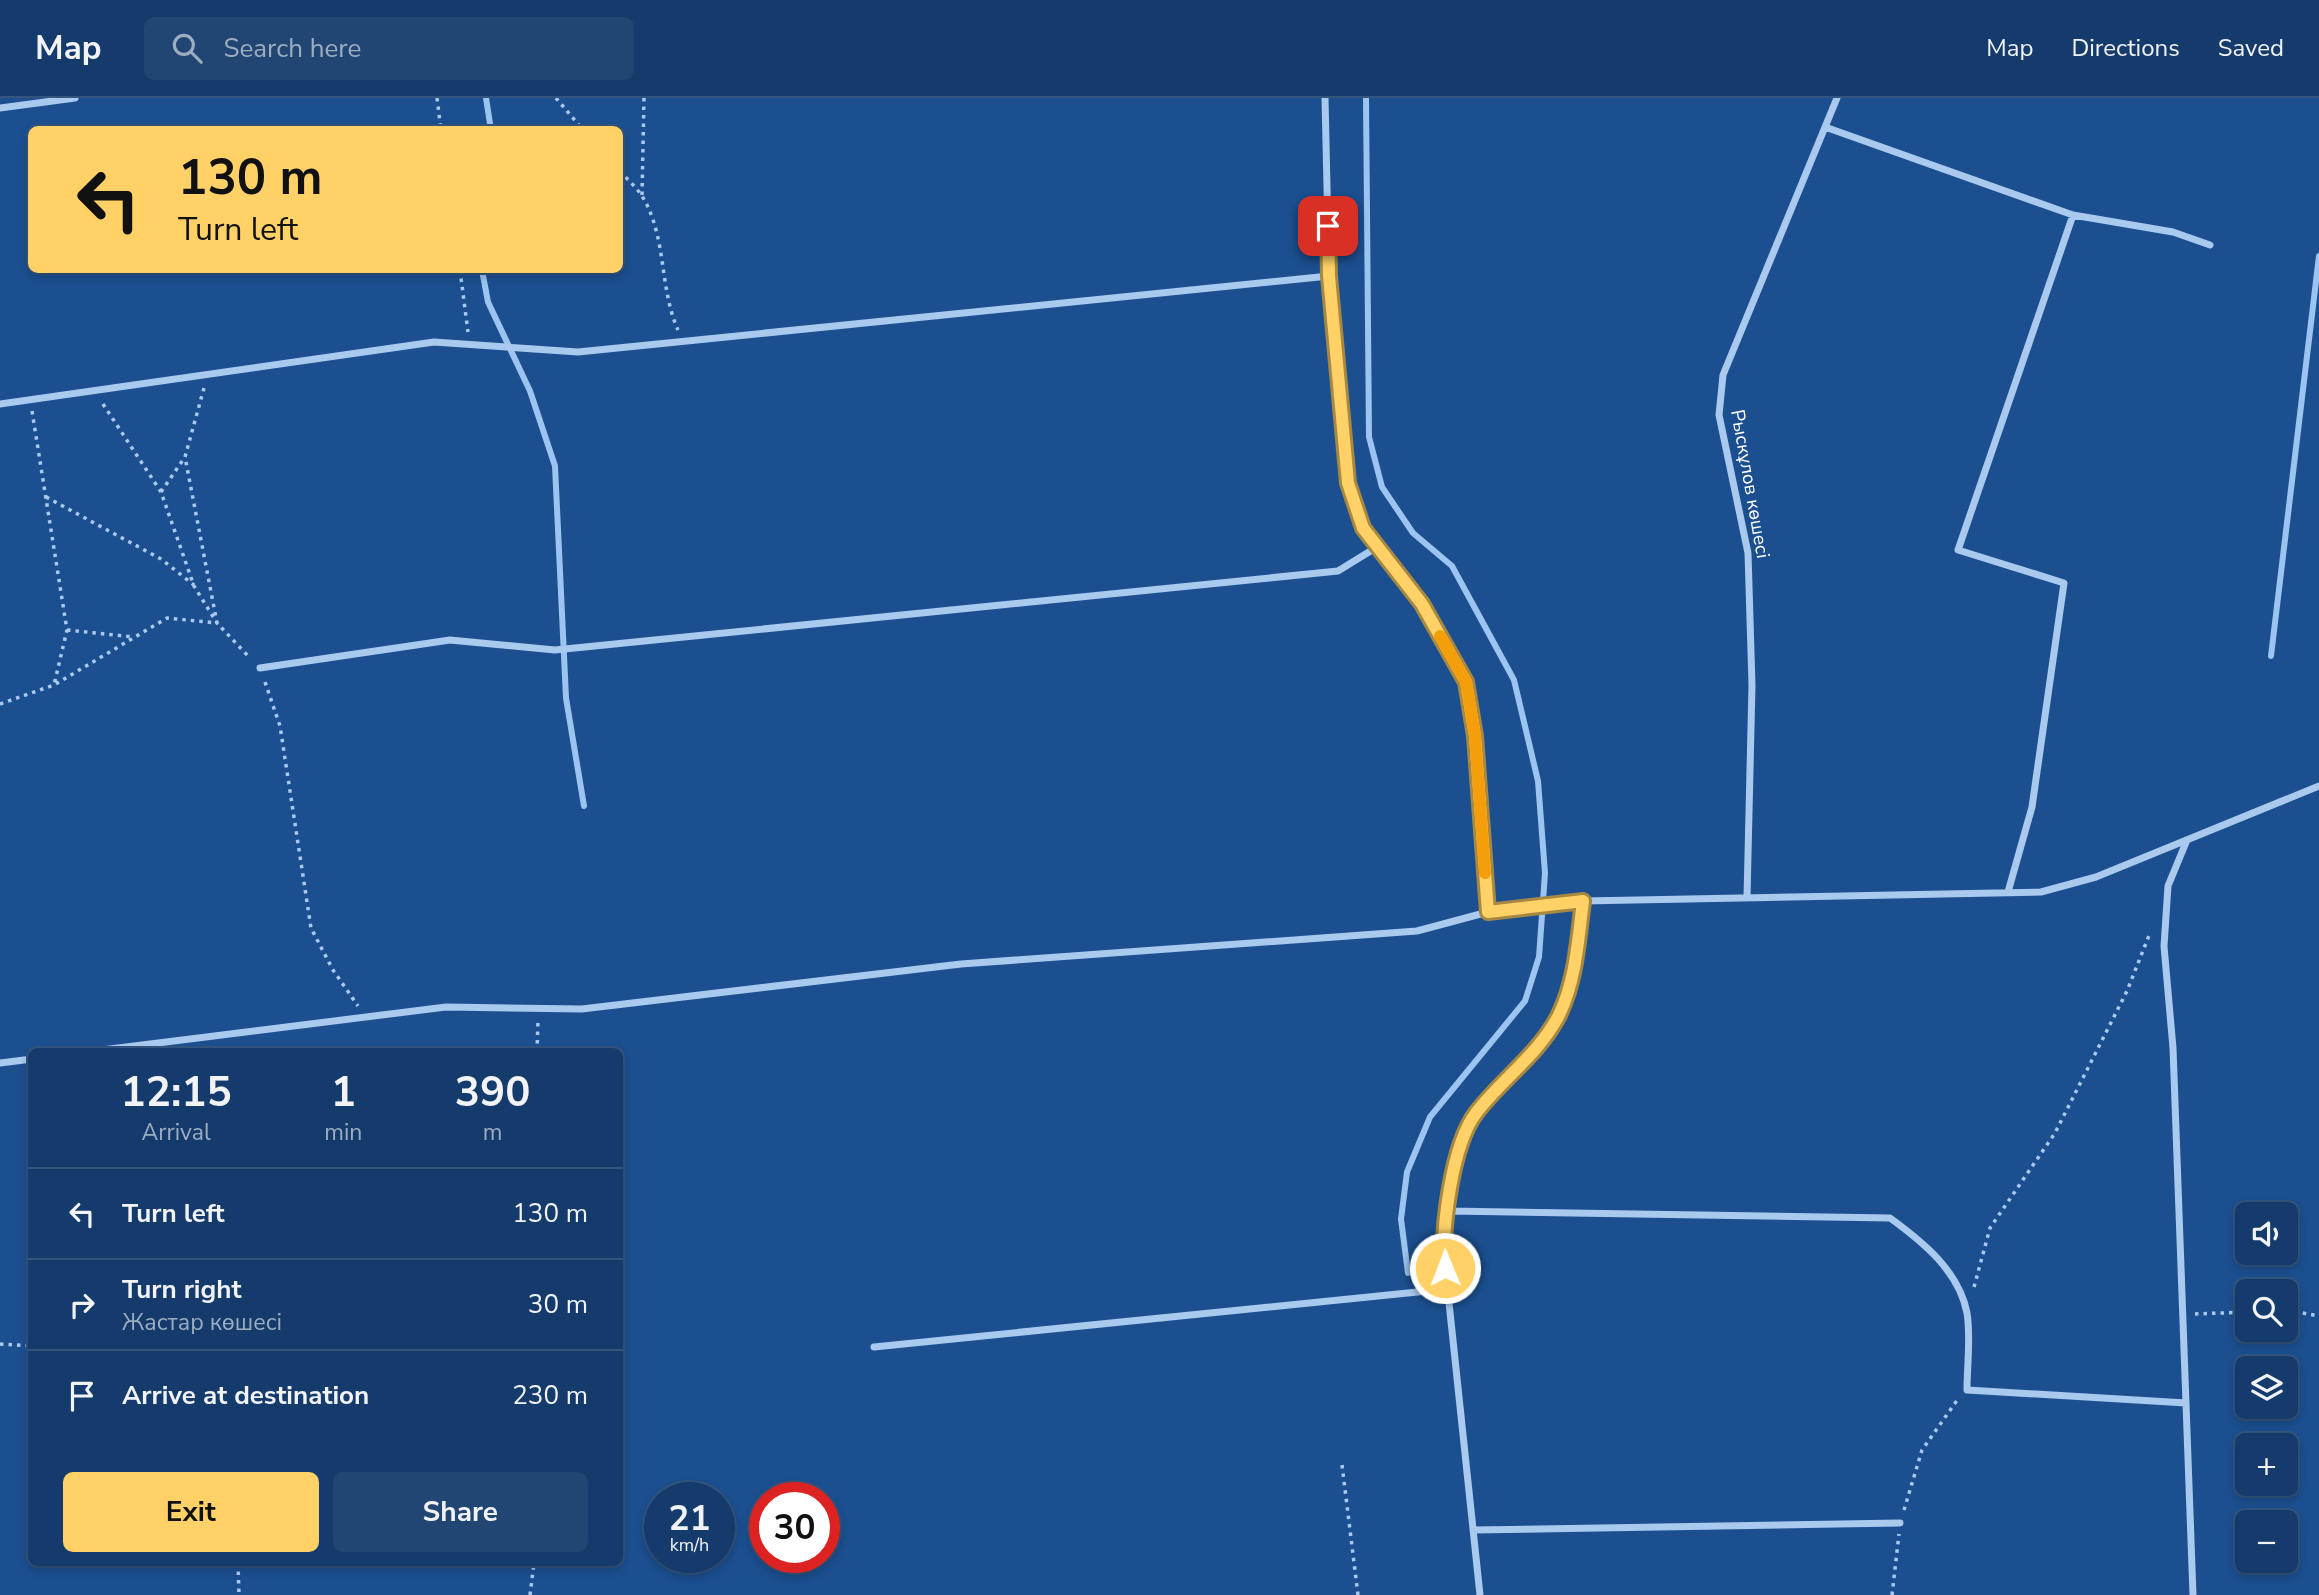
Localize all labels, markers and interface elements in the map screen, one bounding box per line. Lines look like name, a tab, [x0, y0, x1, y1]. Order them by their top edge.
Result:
search box	[144, 17, 634, 80]
text: Map	[35, 26, 102, 71]
icon: search	[168, 29, 206, 67]
text: Search here	[224, 31, 361, 66]
text: Map	[1986, 32, 2033, 64]
text: Directions	[2071, 32, 2180, 64]
text: Saved	[2218, 32, 2284, 64]
text: 130 m	[178, 144, 322, 211]
icon: left	[63, 154, 154, 245]
pin	[1298, 196, 1358, 256]
icon: arrive	[1309, 207, 1347, 245]
text: Turn left	[178, 208, 298, 251]
street label: Рыскұлов көшесі	[1724, 408, 1776, 560]
text: 12:15	[121, 1064, 232, 1121]
text: 1	[331, 1064, 356, 1121]
text: 390	[455, 1064, 530, 1121]
text: Arrival	[142, 1117, 211, 1148]
text: min	[324, 1117, 362, 1148]
text: m	[483, 1117, 503, 1148]
icon: left	[63, 1195, 101, 1233]
text: Turn left	[122, 1196, 225, 1231]
text: 130 m	[512, 1196, 588, 1231]
map controls	[2235, 1202, 2298, 1573]
button: sound	[2235, 1202, 2298, 1265]
position arrow	[1408, 1231, 1482, 1305]
text: Turn right	[122, 1272, 241, 1307]
button: search	[2235, 1279, 2298, 1342]
icon: right	[63, 1286, 101, 1324]
text: 30 m	[528, 1287, 588, 1322]
text: Жастар көшесі	[122, 1307, 282, 1338]
button: layers	[2235, 1356, 2298, 1419]
icon: arrive	[63, 1377, 101, 1415]
text: Arrive at destination	[122, 1378, 369, 1413]
text: 230 m	[512, 1378, 588, 1413]
button: +	[2235, 1433, 2298, 1496]
button: Exit	[63, 1472, 319, 1552]
button: Share	[333, 1472, 588, 1552]
speed limit sign: 30	[749, 1482, 840, 1573]
text: 21	[668, 1495, 711, 1542]
button: −	[2235, 1510, 2298, 1573]
text: km/h	[670, 1533, 709, 1557]

